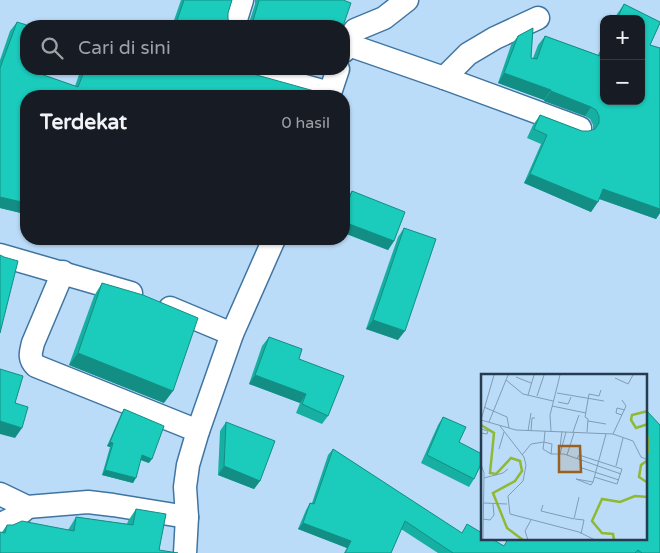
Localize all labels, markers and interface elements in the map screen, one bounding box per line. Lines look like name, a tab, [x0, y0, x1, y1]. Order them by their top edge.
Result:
map controls	[600, 15, 645, 105]
button: +	[600, 15, 645, 60]
search box	[20, 20, 350, 75]
icon: search	[38, 34, 66, 62]
text: Cari di sini	[78, 37, 171, 59]
button: −	[600, 60, 645, 105]
text: Terdekat	[40, 110, 127, 135]
text: 0 hasil	[281, 113, 330, 133]
inset map	[481, 374, 648, 540]

